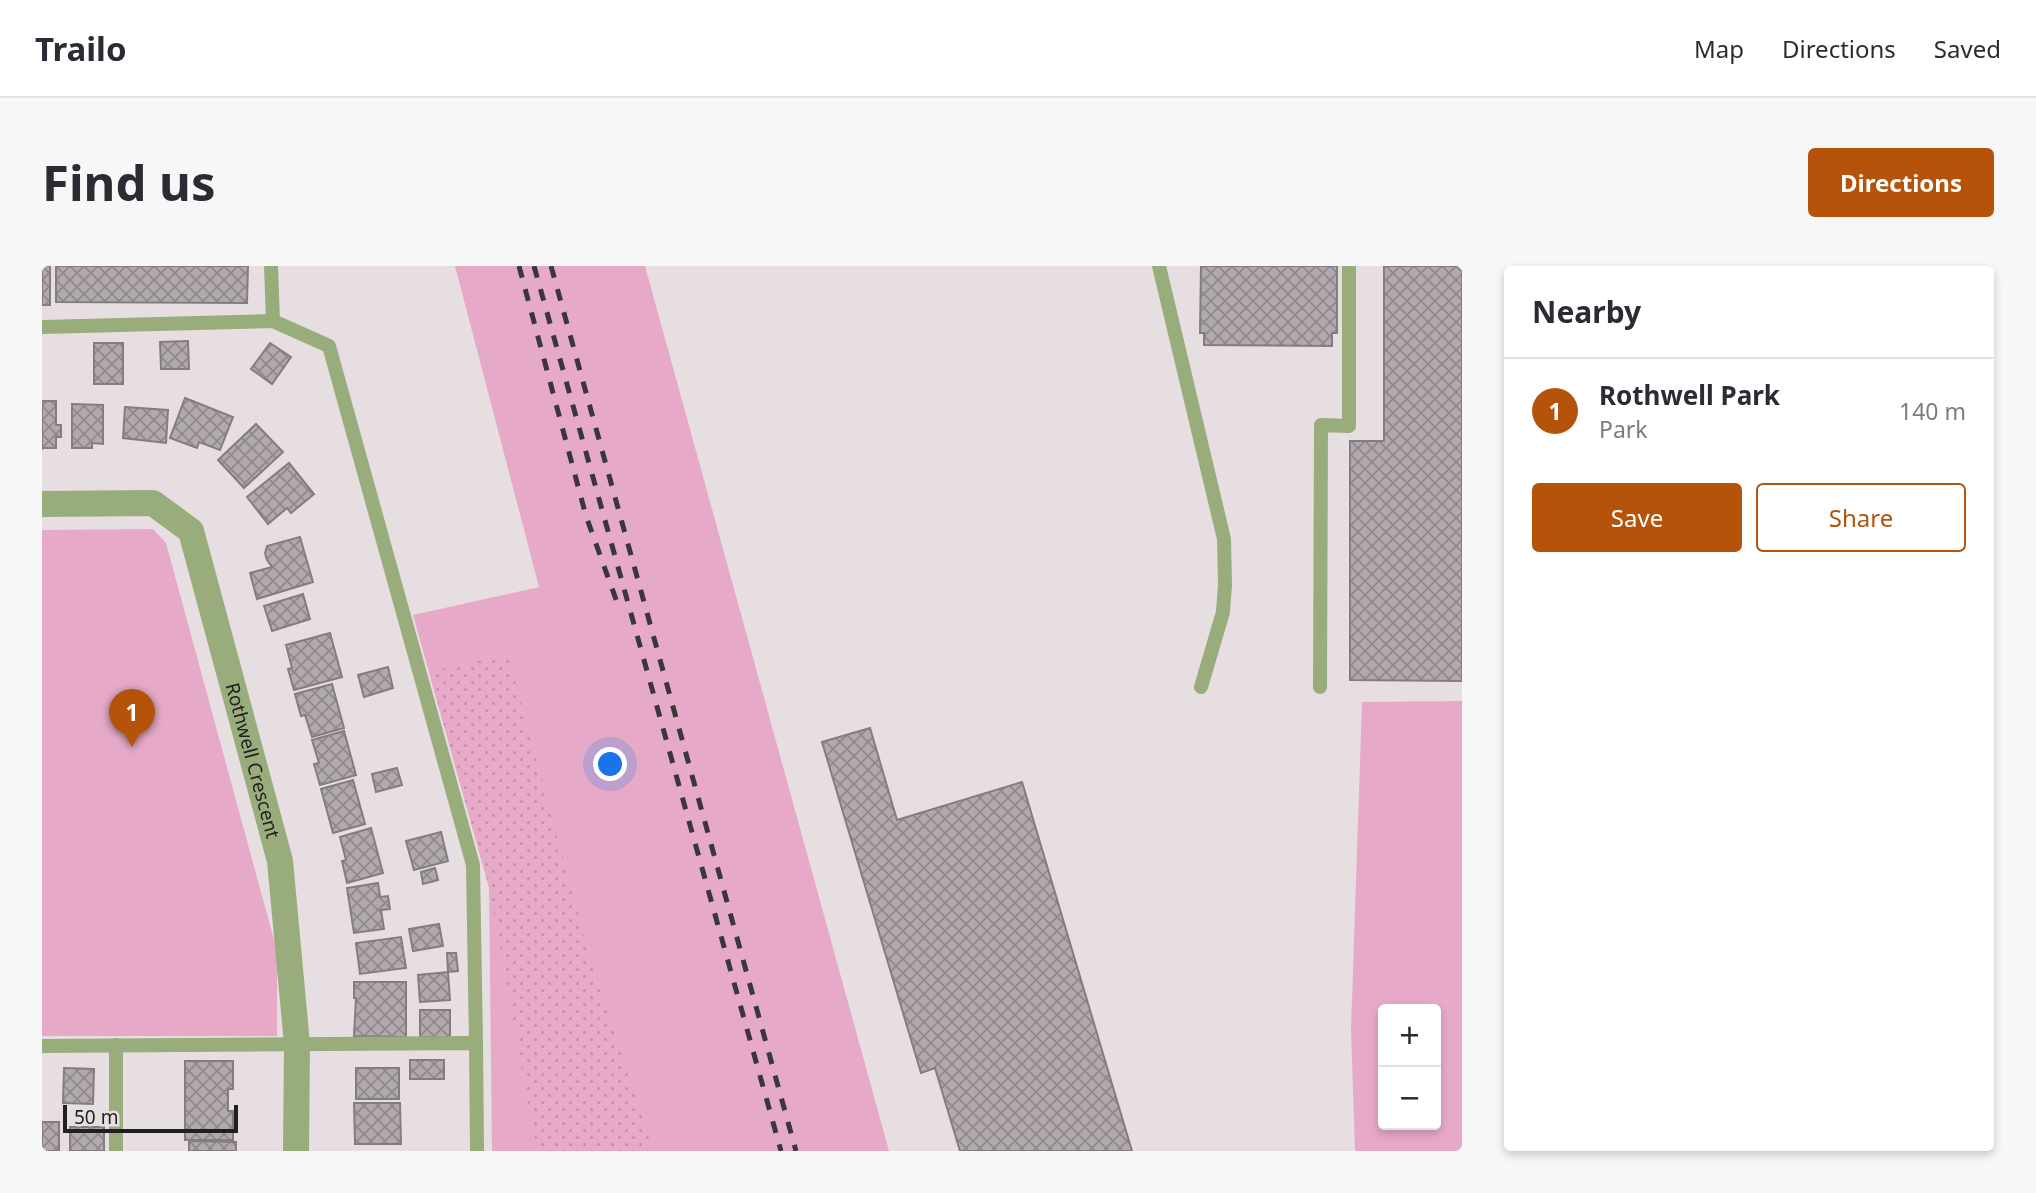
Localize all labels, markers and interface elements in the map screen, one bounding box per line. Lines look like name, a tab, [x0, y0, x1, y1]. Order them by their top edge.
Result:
text: Trailo	[35, 26, 127, 71]
text: Map	[1694, 32, 1744, 65]
text: Directions	[1782, 32, 1896, 65]
text: Saved	[1934, 32, 2001, 65]
button: Directions	[1808, 148, 1994, 217]
text: Find us	[42, 149, 216, 215]
text: Nearby	[1532, 291, 1641, 332]
text: Rothwell Park	[1599, 377, 1780, 413]
text: 1	[1548, 395, 1562, 427]
text: 140 m	[1899, 395, 1966, 427]
text: Park	[1599, 413, 1648, 445]
button: Save	[1532, 483, 1742, 552]
button: Share	[1756, 483, 1966, 552]
street label: Rothwell Crescent	[220, 680, 286, 841]
pin: 1	[109, 689, 155, 747]
your location	[593, 747, 627, 781]
map controls	[1378, 1004, 1441, 1130]
button: +	[1378, 1004, 1441, 1067]
button: −	[1378, 1067, 1441, 1130]
scale bar	[63, 1102, 238, 1134]
text: 50 m	[74, 1104, 118, 1130]

